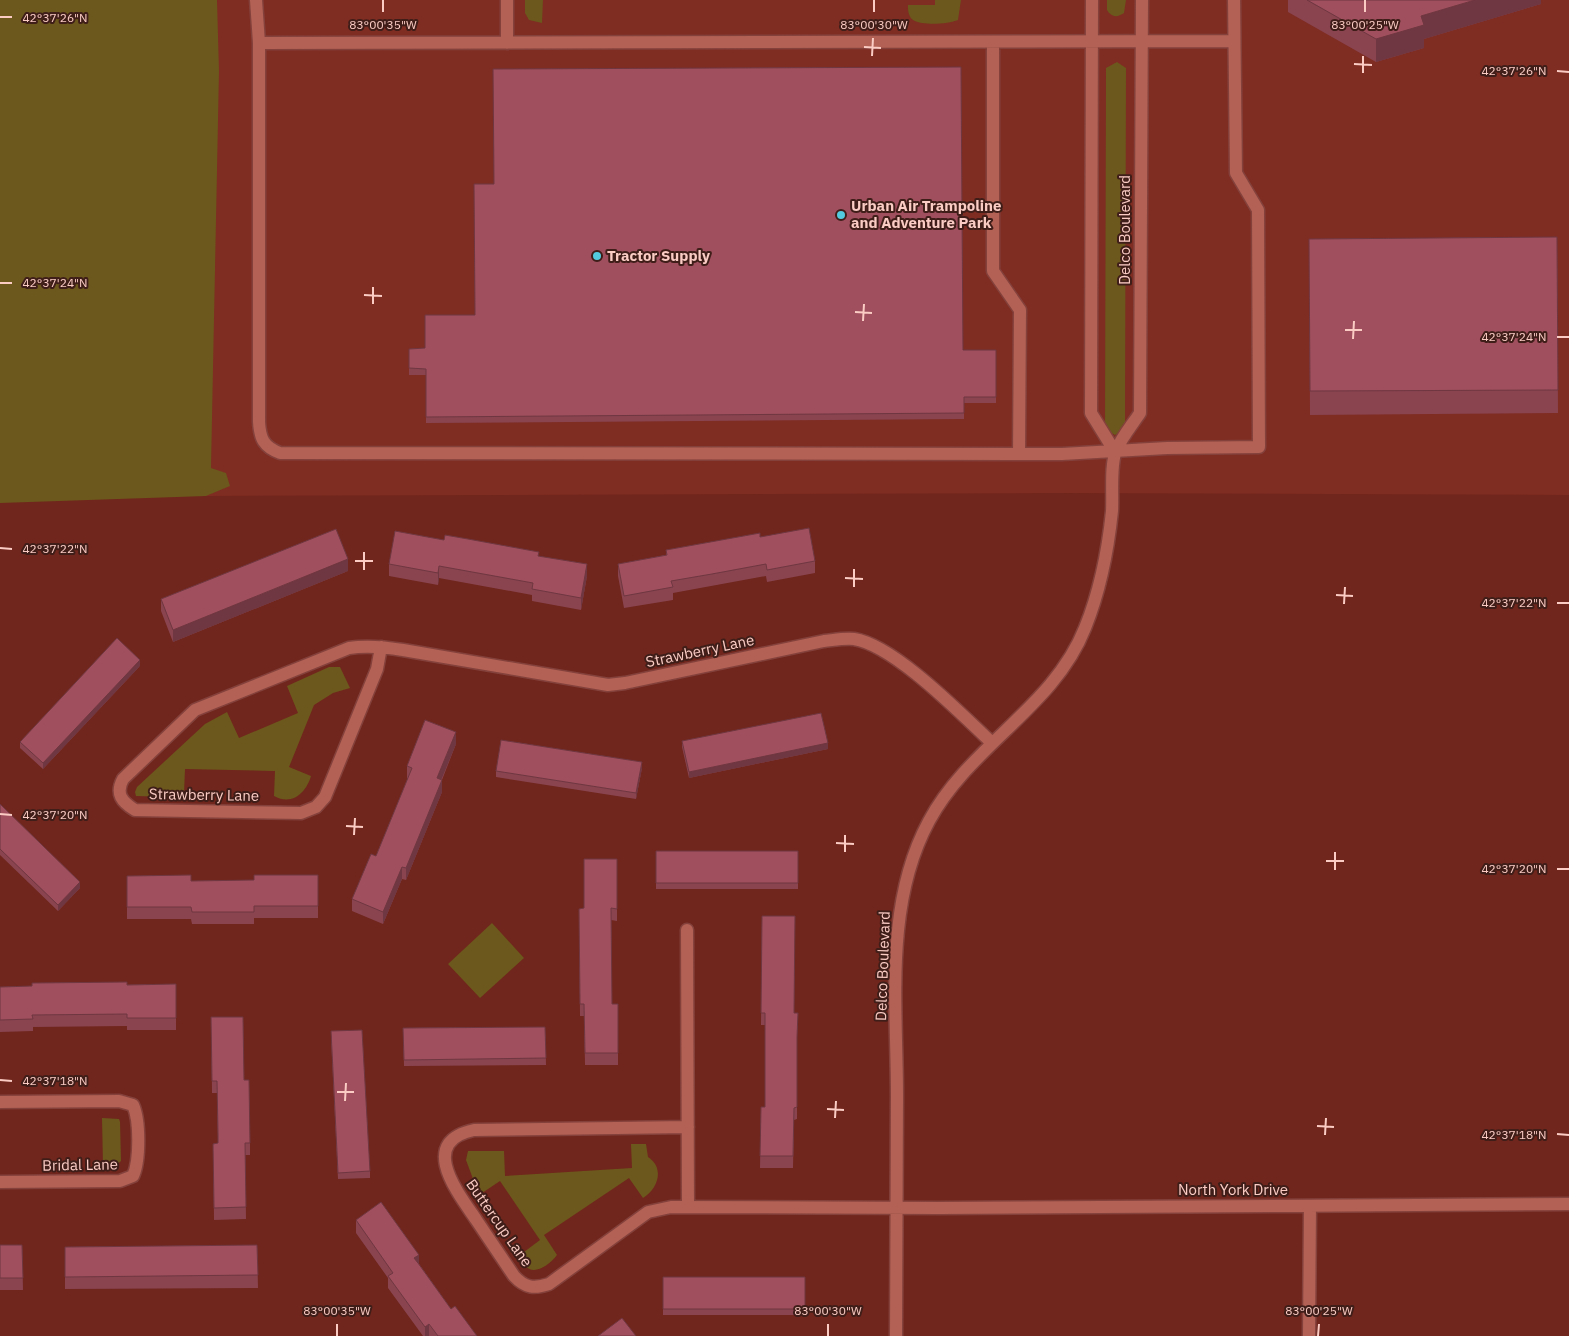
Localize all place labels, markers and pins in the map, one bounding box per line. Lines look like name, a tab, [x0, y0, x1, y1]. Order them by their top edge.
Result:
place label: Urban Air Trampoline and Adventure Park	[851, 196, 1001, 232]
marker: Urban Air Trampoline and Adventure Park	[835, 209, 847, 221]
place label: Tractor Supply	[607, 246, 710, 265]
marker: Tractor Supply	[591, 250, 603, 262]

